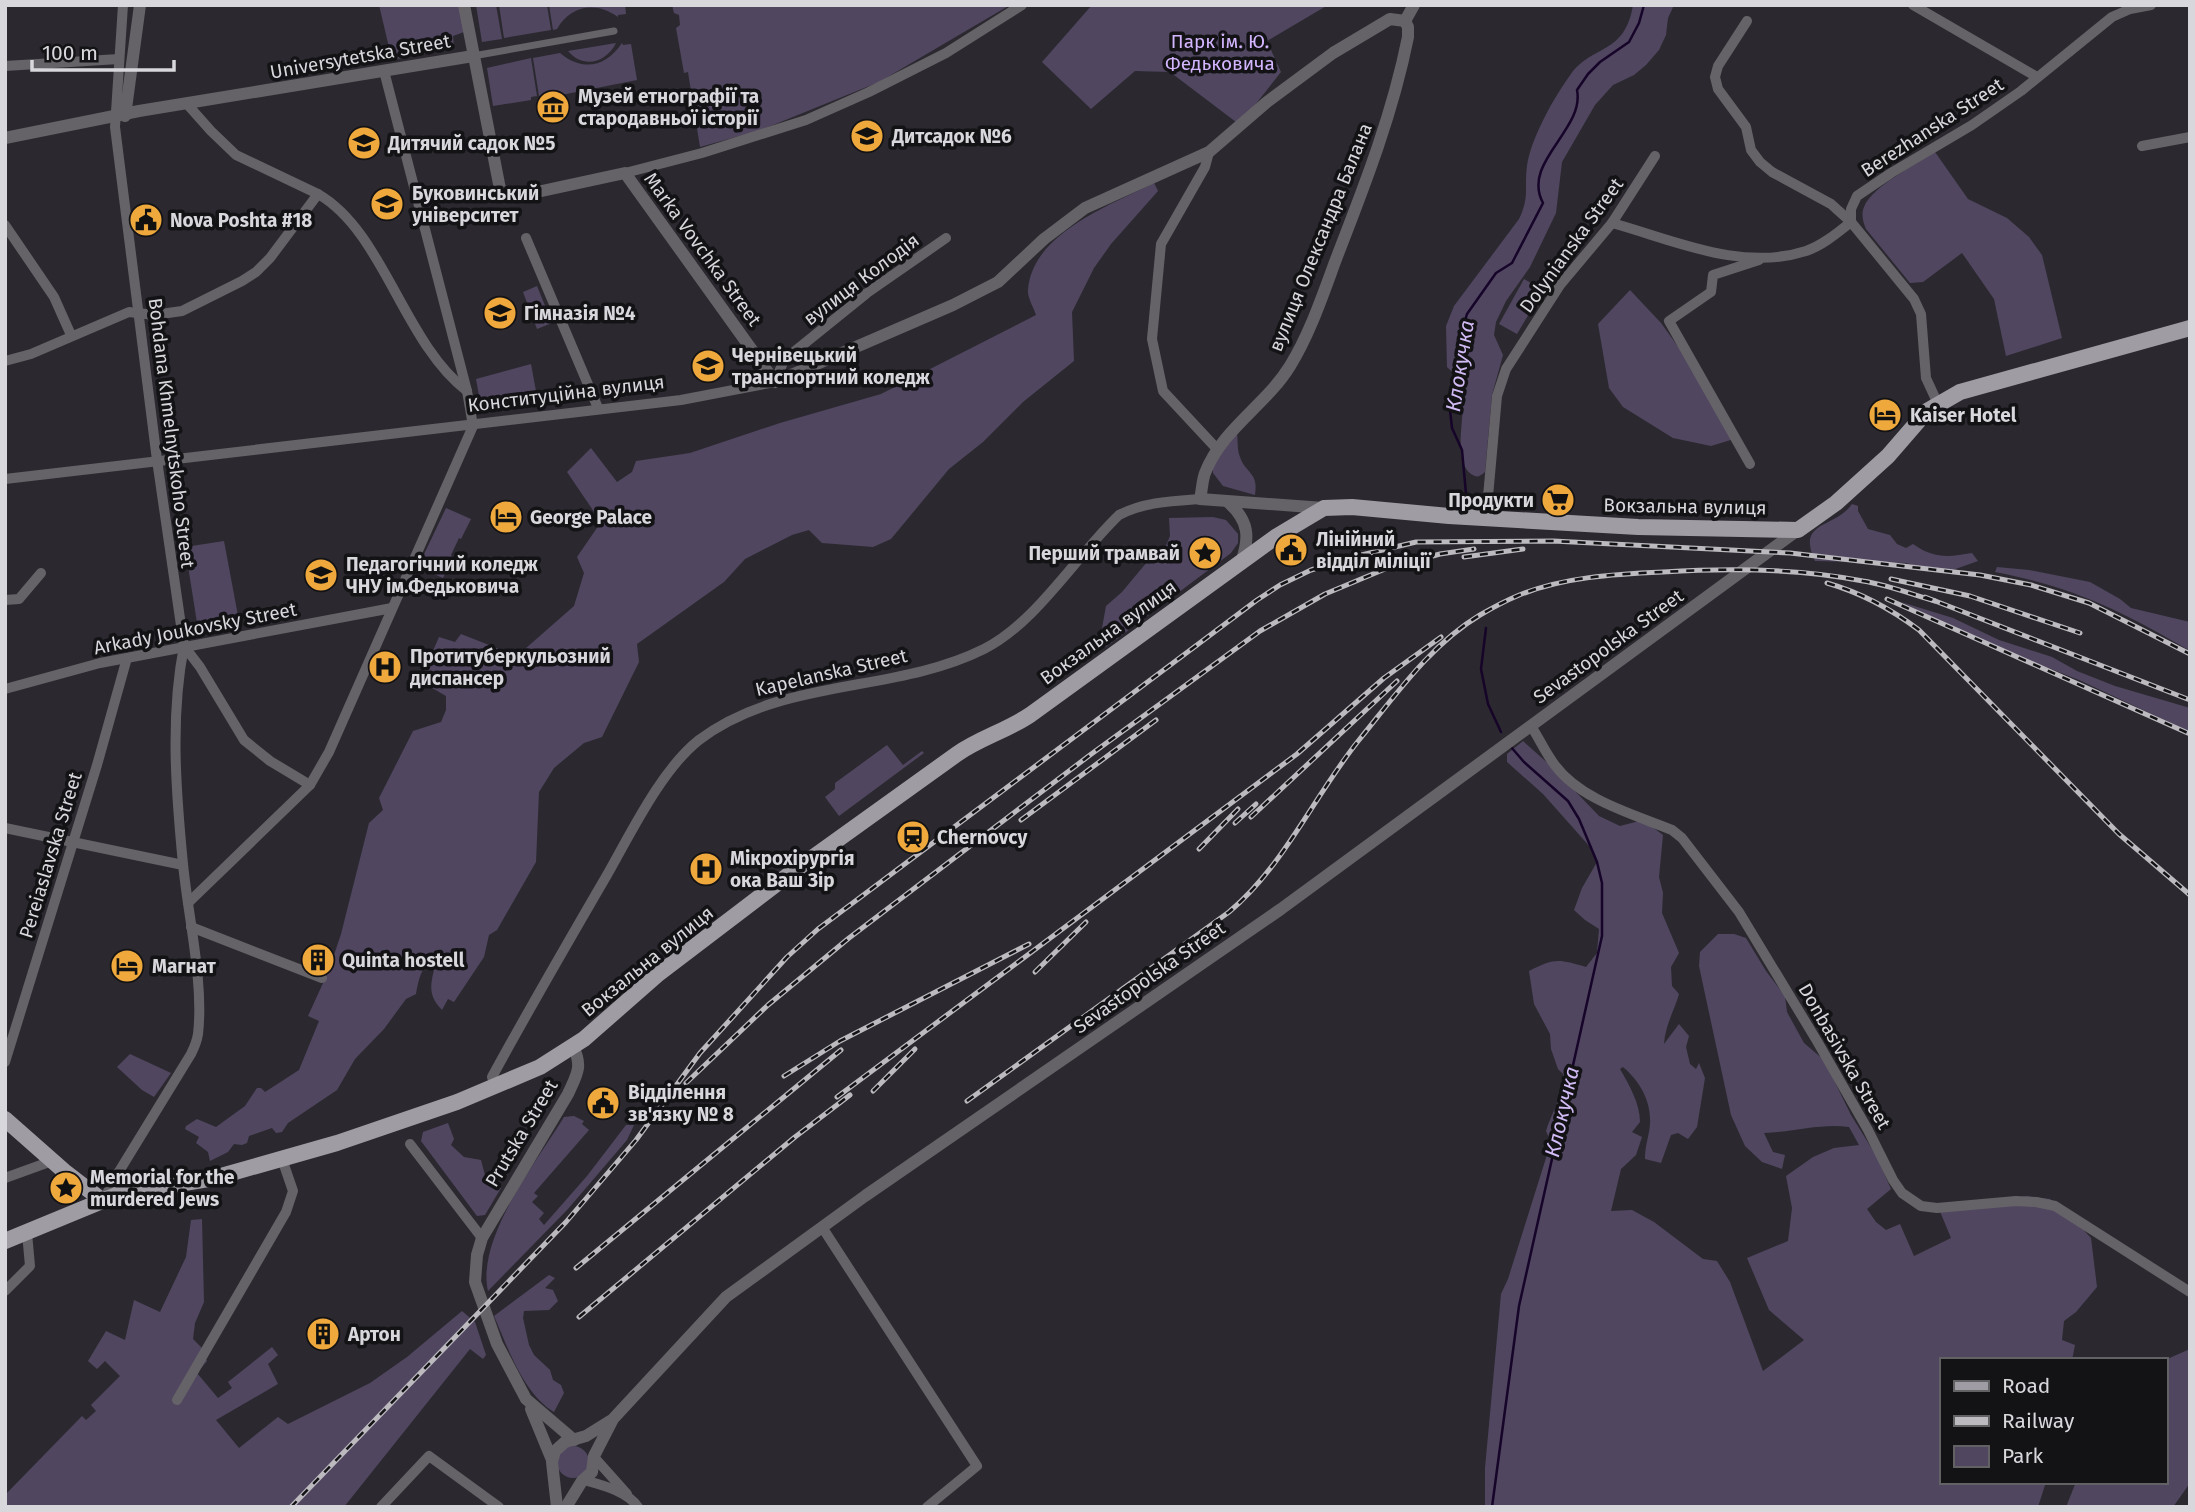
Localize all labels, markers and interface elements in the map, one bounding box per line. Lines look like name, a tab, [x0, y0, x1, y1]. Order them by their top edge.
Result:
scale bar	[32, 28, 173, 72]
street label: Universytetska Street	[268, 29, 452, 84]
park label: Парк ім. Ю. Федьковича	[1165, 30, 1275, 75]
text: 100 m	[42, 40, 98, 66]
street label: Berezhanska Street	[1857, 73, 2008, 182]
place label: Музей етнографії та стародавньої історії	[578, 85, 760, 130]
museum icon: Музей етнографії та стародавньої історії	[534, 88, 572, 126]
school or university icon: Дитсадок №6	[848, 117, 886, 155]
street label: вулиця Олександра Балана	[1264, 120, 1377, 355]
school or university icon: Дитячий садок №5	[345, 124, 383, 162]
place label: Дитсадок №6	[891, 125, 1012, 148]
place label: Дитячий садок №5	[387, 132, 555, 155]
street label: Marka Vovchka Street	[639, 168, 766, 331]
street label: Dolynianska Street	[1515, 173, 1628, 317]
place label: Буковинський університет	[411, 182, 539, 227]
school or university icon: Буковинський університет	[368, 185, 406, 223]
public building icon: Nova Poshta #18	[127, 201, 165, 239]
place label: Nova Poshta #18	[170, 209, 312, 232]
street label: вулиця Колодія	[799, 228, 924, 330]
school or university icon: Гімназія №4	[481, 294, 519, 332]
street label: Bohdana Khmelnytskoho Street	[144, 297, 200, 570]
place label: Гімназія №4	[524, 302, 636, 325]
water label: Клокучка	[1440, 318, 1480, 414]
place label: Чернівецький транспортний коледж	[732, 344, 931, 389]
school or university icon: Чернівецький транспортний коледж	[689, 347, 727, 385]
street label: Конституційна вулиця	[466, 370, 666, 417]
hotel icon: Kaiser Hotel	[1866, 396, 1904, 434]
place label: Kaiser Hotel	[1910, 404, 2017, 427]
supermarket icon: Продукти	[1539, 481, 1577, 519]
place label: Продукти	[1448, 489, 1534, 512]
street label: Вокзальна вулиця	[1603, 494, 1767, 519]
hotel icon: George Palace	[487, 498, 525, 536]
place label: George Palace	[530, 506, 652, 529]
place label: Лінійний відділ міліції	[1316, 528, 1432, 573]
public building icon: Лінійний відділ міліції	[1272, 531, 1310, 569]
place icon: Перший трамвай	[1186, 534, 1224, 572]
place label: Перший трамвай	[1028, 542, 1180, 565]
place label: Педагогічний коледж ЧНУ ім.Федьковича	[346, 553, 539, 598]
school or university icon: Педагогічний коледж ЧНУ ім.Федьковича	[302, 556, 340, 594]
street label: Вокзальна вулиця	[1036, 575, 1181, 690]
street label: Sevastopolska Street	[1529, 584, 1688, 708]
street label: Arkady Joukovsky Street	[92, 598, 299, 659]
street label: Kapelanska Street	[753, 644, 909, 701]
place label: Протитуберкульозний диспансер	[410, 645, 611, 690]
hospital icon: Протитуберкульозний диспансер	[366, 648, 404, 686]
street label: Pereiaslavska Street	[14, 769, 87, 941]
station icon: Chernovcy	[894, 818, 932, 856]
place label: Chernovcy	[937, 826, 1027, 849]
place label: Мікрохірургія ока Ваш Зір	[730, 847, 855, 892]
hospital icon: Мікрохірургія ока Ваш Зір	[687, 850, 725, 888]
street label: Вокзальна вулиця	[577, 901, 718, 1022]
street label: Sevastopolska Street	[1069, 916, 1230, 1038]
building icon: Quinta hostell	[299, 941, 337, 979]
hotel icon: Магнат	[108, 947, 146, 985]
place label: Quinta hostell	[342, 949, 465, 972]
place label: Магнат	[152, 955, 217, 978]
street label: Donbasivska Street	[1794, 979, 1896, 1133]
water label: Клокучка	[1539, 1064, 1585, 1160]
street label: Prutska Street	[480, 1075, 563, 1191]
place label: Відділення зв'язку № 8	[628, 1081, 734, 1126]
public building icon: Відділення зв'язку № 8	[584, 1084, 622, 1122]
place label: Memorial for the murdered Jews	[90, 1166, 235, 1211]
place icon: Memorial for the murdered Jews	[47, 1169, 85, 1207]
building icon: Артон	[304, 1315, 342, 1353]
place label: Артон	[347, 1323, 401, 1346]
legend	[1940, 1358, 2167, 1484]
text: Road	[2002, 1373, 2050, 1399]
text: Railway	[2002, 1408, 2075, 1434]
text: Park	[2002, 1443, 2044, 1469]

